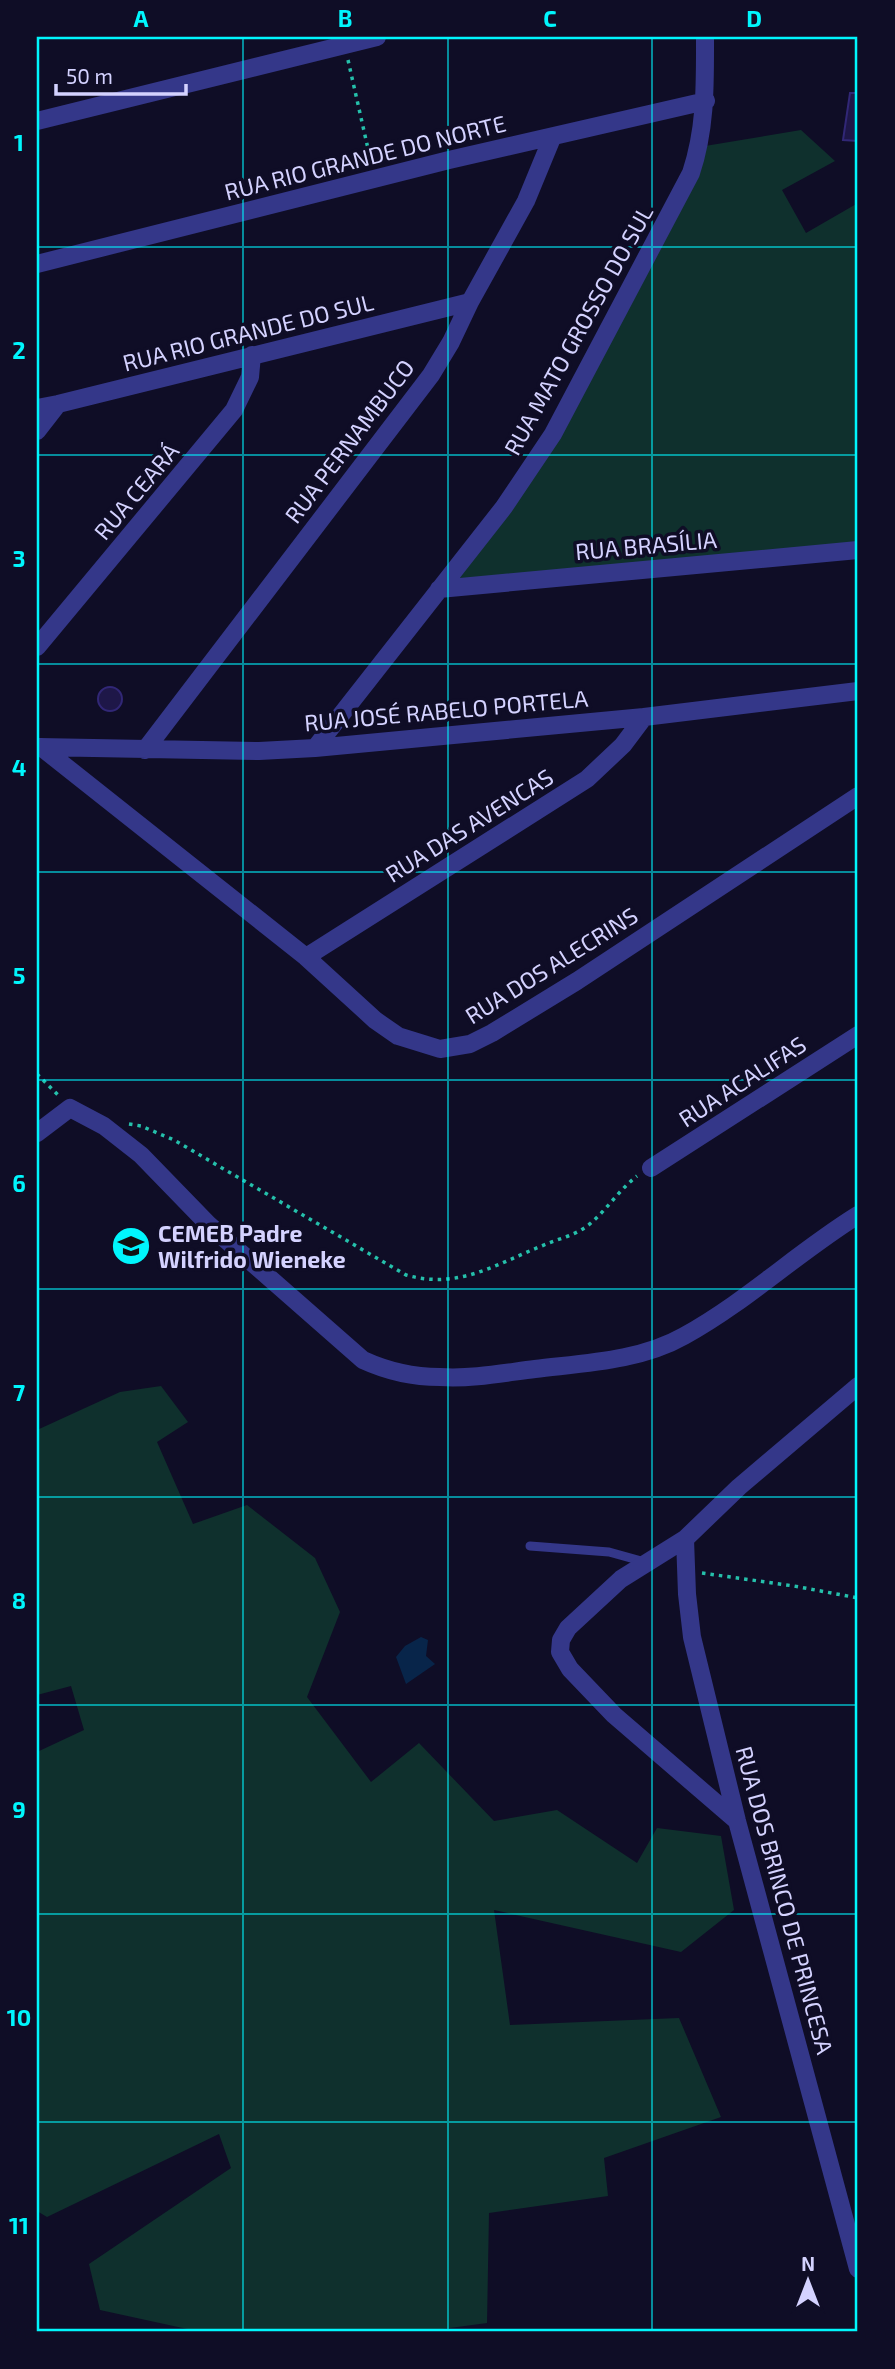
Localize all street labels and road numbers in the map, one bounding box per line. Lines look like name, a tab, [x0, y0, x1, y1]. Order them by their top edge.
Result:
street label: RUA RIO GRANDE DO NORTE	[221, 108, 509, 206]
street label: RUA MATO GROSSO DO SUL	[498, 200, 658, 460]
street label: RUA RIO GRANDE DO SUL	[120, 287, 376, 377]
street label: RUA PERNAMBUCO	[278, 354, 420, 528]
street label: RUA CEARÁ	[88, 437, 185, 545]
street label: RUA BRASÍLIA	[574, 525, 719, 565]
street label: RUA JOSÉ RABELO PORTELA	[303, 684, 590, 736]
street label: RUA DAS AVENCAS	[380, 762, 558, 888]
street label: RUA DOS ALECRINS	[460, 901, 642, 1029]
street label: RUA ACALIFAS	[673, 1030, 811, 1132]
street label: RUA DOS BRINCO DE PRINCESA	[730, 1743, 840, 2058]

